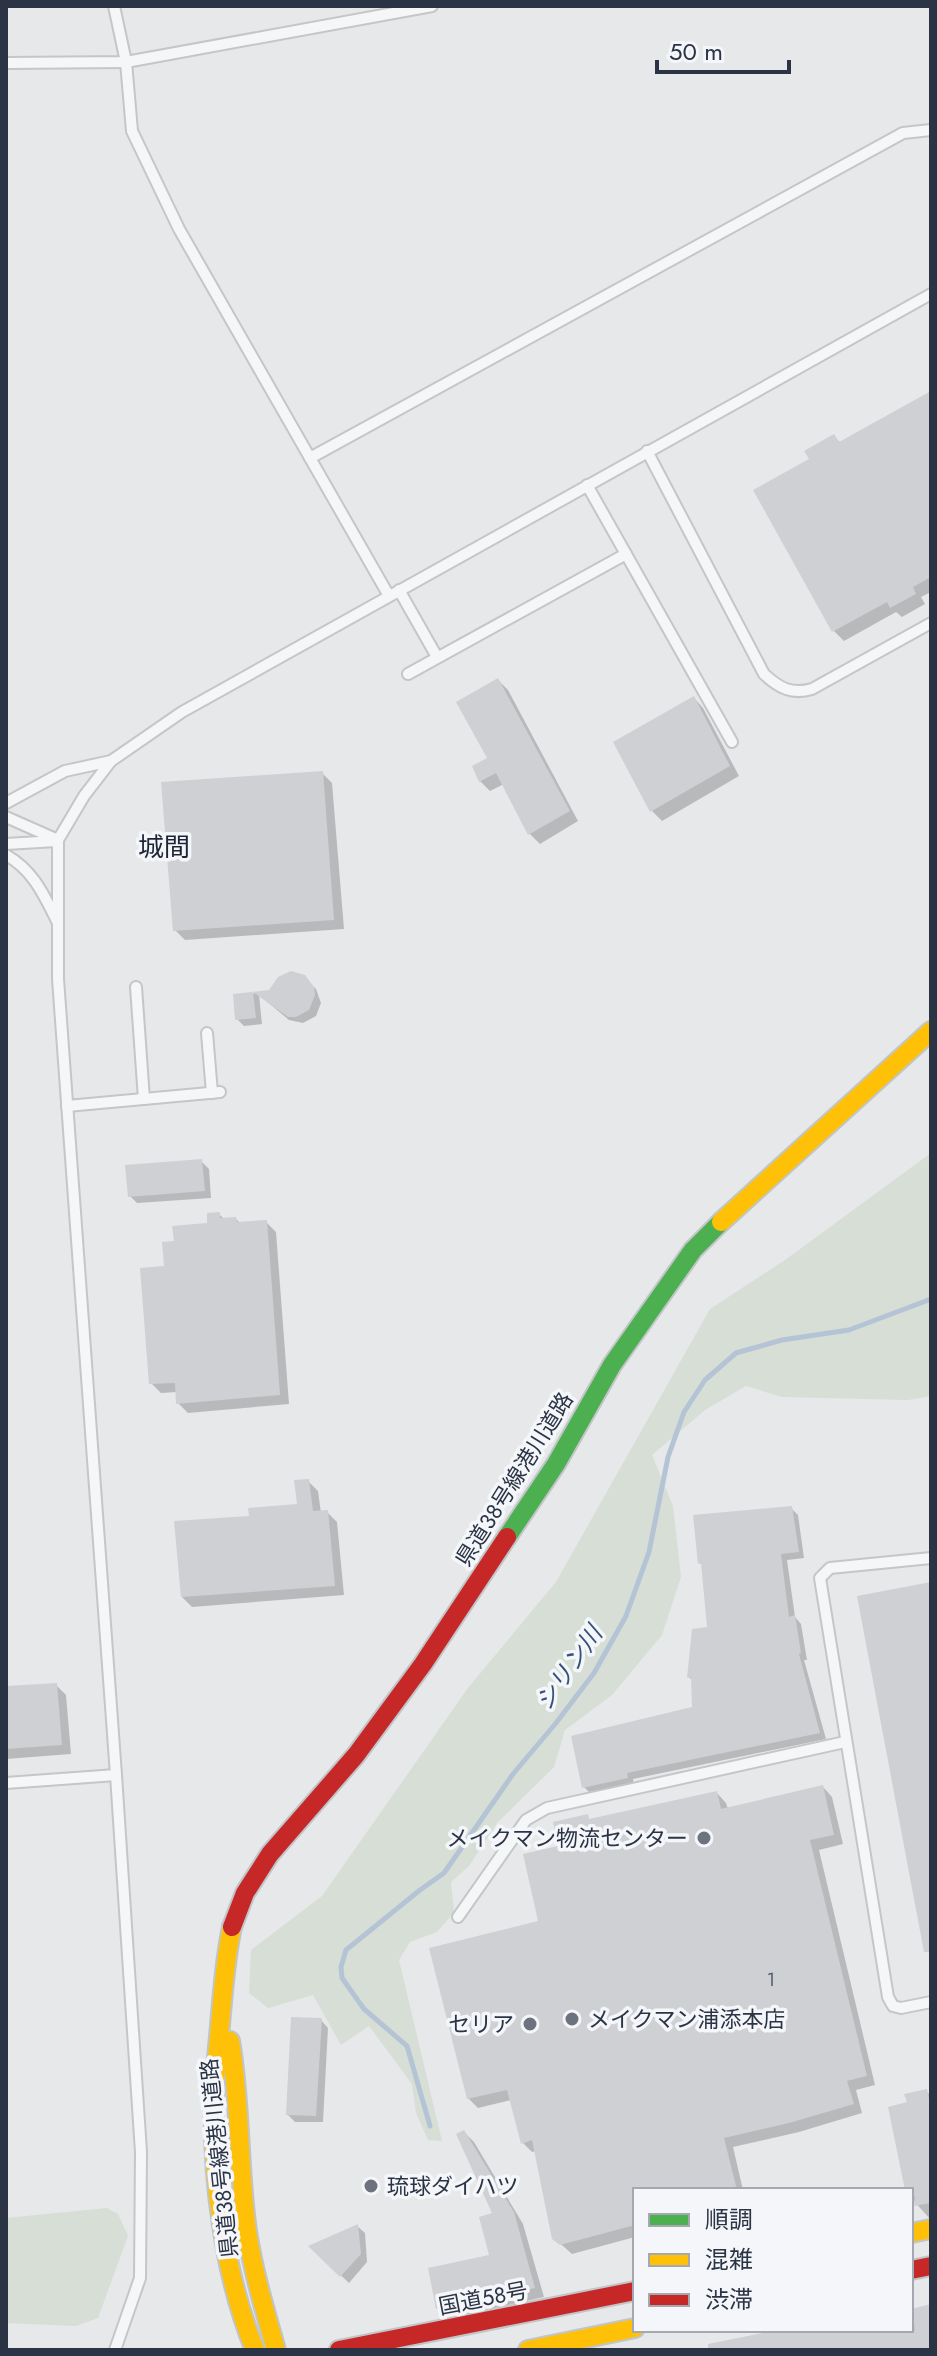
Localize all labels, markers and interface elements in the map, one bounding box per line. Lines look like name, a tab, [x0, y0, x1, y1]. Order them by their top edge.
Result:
scale bar	[657, 24, 789, 74]
text: 50 m	[669, 34, 723, 69]
district label: 城間	[138, 828, 190, 866]
street label: 県道38号線港川道路	[447, 1386, 581, 1572]
water label: シリン川	[527, 1616, 612, 1717]
place label: メイクマン物流センター	[446, 1822, 688, 1854]
marker: メイクマン物流センター	[695, 1829, 713, 1847]
house number: 1	[767, 1967, 775, 1993]
place label: メイクマン浦添本店	[588, 2003, 786, 2035]
place label: セリア	[448, 2008, 514, 2040]
marker: メイクマン浦添本店	[563, 2010, 581, 2028]
marker: セリア	[521, 2015, 539, 2033]
street label: 県道38号線港川道路	[193, 2057, 245, 2259]
place label: 琉球ダイハツ	[387, 2170, 519, 2202]
marker: 琉球ダイハツ	[362, 2177, 380, 2195]
legend	[633, 2188, 913, 2332]
text: 順調	[705, 2202, 753, 2237]
text: 混雑	[705, 2242, 753, 2277]
street label: 国道58号	[436, 2274, 530, 2322]
text: 渋滞	[705, 2282, 753, 2317]

